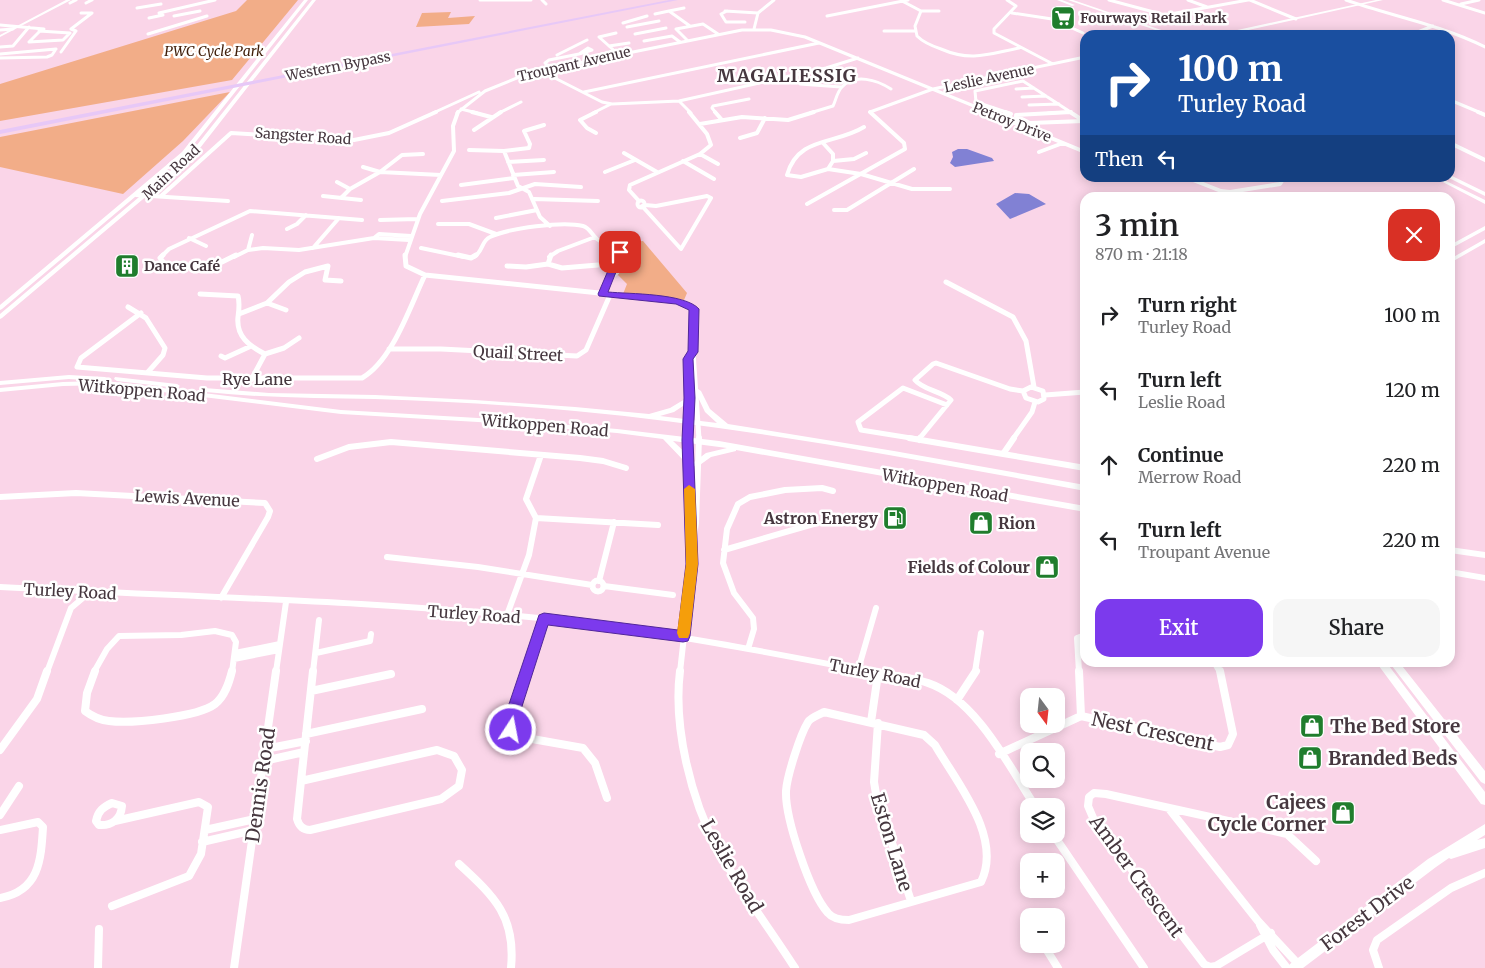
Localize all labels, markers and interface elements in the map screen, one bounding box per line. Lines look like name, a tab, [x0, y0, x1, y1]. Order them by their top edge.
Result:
supermarket icon: Fourways Retail Park	[1050, 5, 1076, 31]
place label: Fourways Retail Park	[1080, 9, 1227, 27]
park label: PWC Cycle Park	[164, 42, 264, 60]
street label: Troupant Avenue	[516, 42, 632, 86]
street label: Western Bypass	[283, 47, 392, 85]
text: 100 m	[1178, 47, 1283, 91]
icon: right	[1095, 50, 1160, 115]
street label: Leslie Avenue	[942, 60, 1036, 96]
district label: MAGALIESSIG	[717, 64, 857, 87]
text: Turley Road	[1178, 90, 1306, 118]
street label: Petroy Drive	[970, 98, 1054, 146]
street label: Sangster Road	[254, 124, 352, 148]
street label: Main Road	[138, 140, 204, 203]
icon: left	[1153, 145, 1181, 173]
text: Then	[1095, 147, 1143, 171]
text: 3 min	[1095, 206, 1179, 244]
button: close	[1388, 209, 1440, 261]
pin	[599, 231, 641, 273]
icon: arrive	[606, 238, 634, 266]
text: 870 m · 21:18	[1095, 244, 1188, 264]
building icon: Dance Café	[114, 253, 140, 279]
place label: Dance Café	[144, 257, 220, 275]
text: Turn right	[1138, 293, 1237, 317]
icon: right	[1095, 301, 1123, 329]
text: 100 m	[1384, 303, 1440, 327]
text: Turley Road	[1138, 317, 1231, 337]
street label: Quail Street	[472, 341, 564, 365]
text: Turn left	[1138, 368, 1222, 392]
street label: Rye Lane	[222, 369, 292, 389]
street label: Witkoppen Road	[76, 374, 207, 406]
icon: left	[1095, 376, 1123, 404]
text: 120 m	[1385, 378, 1440, 402]
text: Leslie Road	[1138, 392, 1225, 412]
street label: Witkoppen Road	[479, 409, 610, 441]
text: Continue	[1138, 443, 1224, 467]
icon: ahead	[1095, 451, 1123, 479]
text: 220 m	[1383, 453, 1440, 477]
street label: Witkoppen Road	[879, 464, 1010, 506]
text: Merrow Road	[1138, 467, 1242, 487]
street label: Lewis Avenue	[134, 485, 240, 511]
fuel station icon: Astron Energy	[882, 505, 908, 531]
place label: Astron Energy	[763, 508, 879, 528]
shop icon: Rion	[968, 510, 994, 536]
place label: Rion	[998, 513, 1035, 533]
text: Turn left	[1138, 518, 1222, 542]
icon: left	[1095, 526, 1123, 554]
text: 220 m	[1383, 528, 1440, 552]
text: Troupant Avenue	[1138, 542, 1270, 562]
shop icon: Fields of Colour	[1034, 554, 1060, 580]
place label: Fields of Colour	[907, 557, 1031, 577]
street label: Turley Road	[23, 579, 117, 603]
button: Exit	[1095, 599, 1263, 657]
button: Share	[1273, 599, 1440, 657]
street label: Turley Road	[427, 601, 521, 627]
street label: Turley Road	[827, 654, 923, 692]
north arrow	[1020, 688, 1065, 732]
map controls	[1020, 688, 1065, 953]
position arrow	[484, 703, 536, 755]
street label: Nest Crescent	[1090, 706, 1217, 756]
shop icon: The Bed Store	[1299, 713, 1325, 739]
place label: The Bed Store	[1330, 714, 1460, 738]
street label: Dennis Road	[240, 726, 280, 844]
button: search	[1020, 743, 1065, 788]
shop icon: Branded Beds	[1297, 745, 1323, 771]
place label: Branded Beds	[1328, 746, 1458, 770]
street label: Eston Lane	[866, 790, 918, 894]
place label: Cajees Cycle Corner	[1208, 790, 1326, 836]
button: layers	[1020, 798, 1065, 843]
shop icon: Cajees Cycle Corner	[1330, 800, 1356, 826]
street label: Amber Crescent	[1084, 809, 1190, 942]
street label: Leslie Road	[696, 815, 768, 917]
button: +	[1020, 853, 1065, 898]
street label: Forest Drive	[1316, 870, 1418, 956]
button: −	[1020, 908, 1065, 953]

